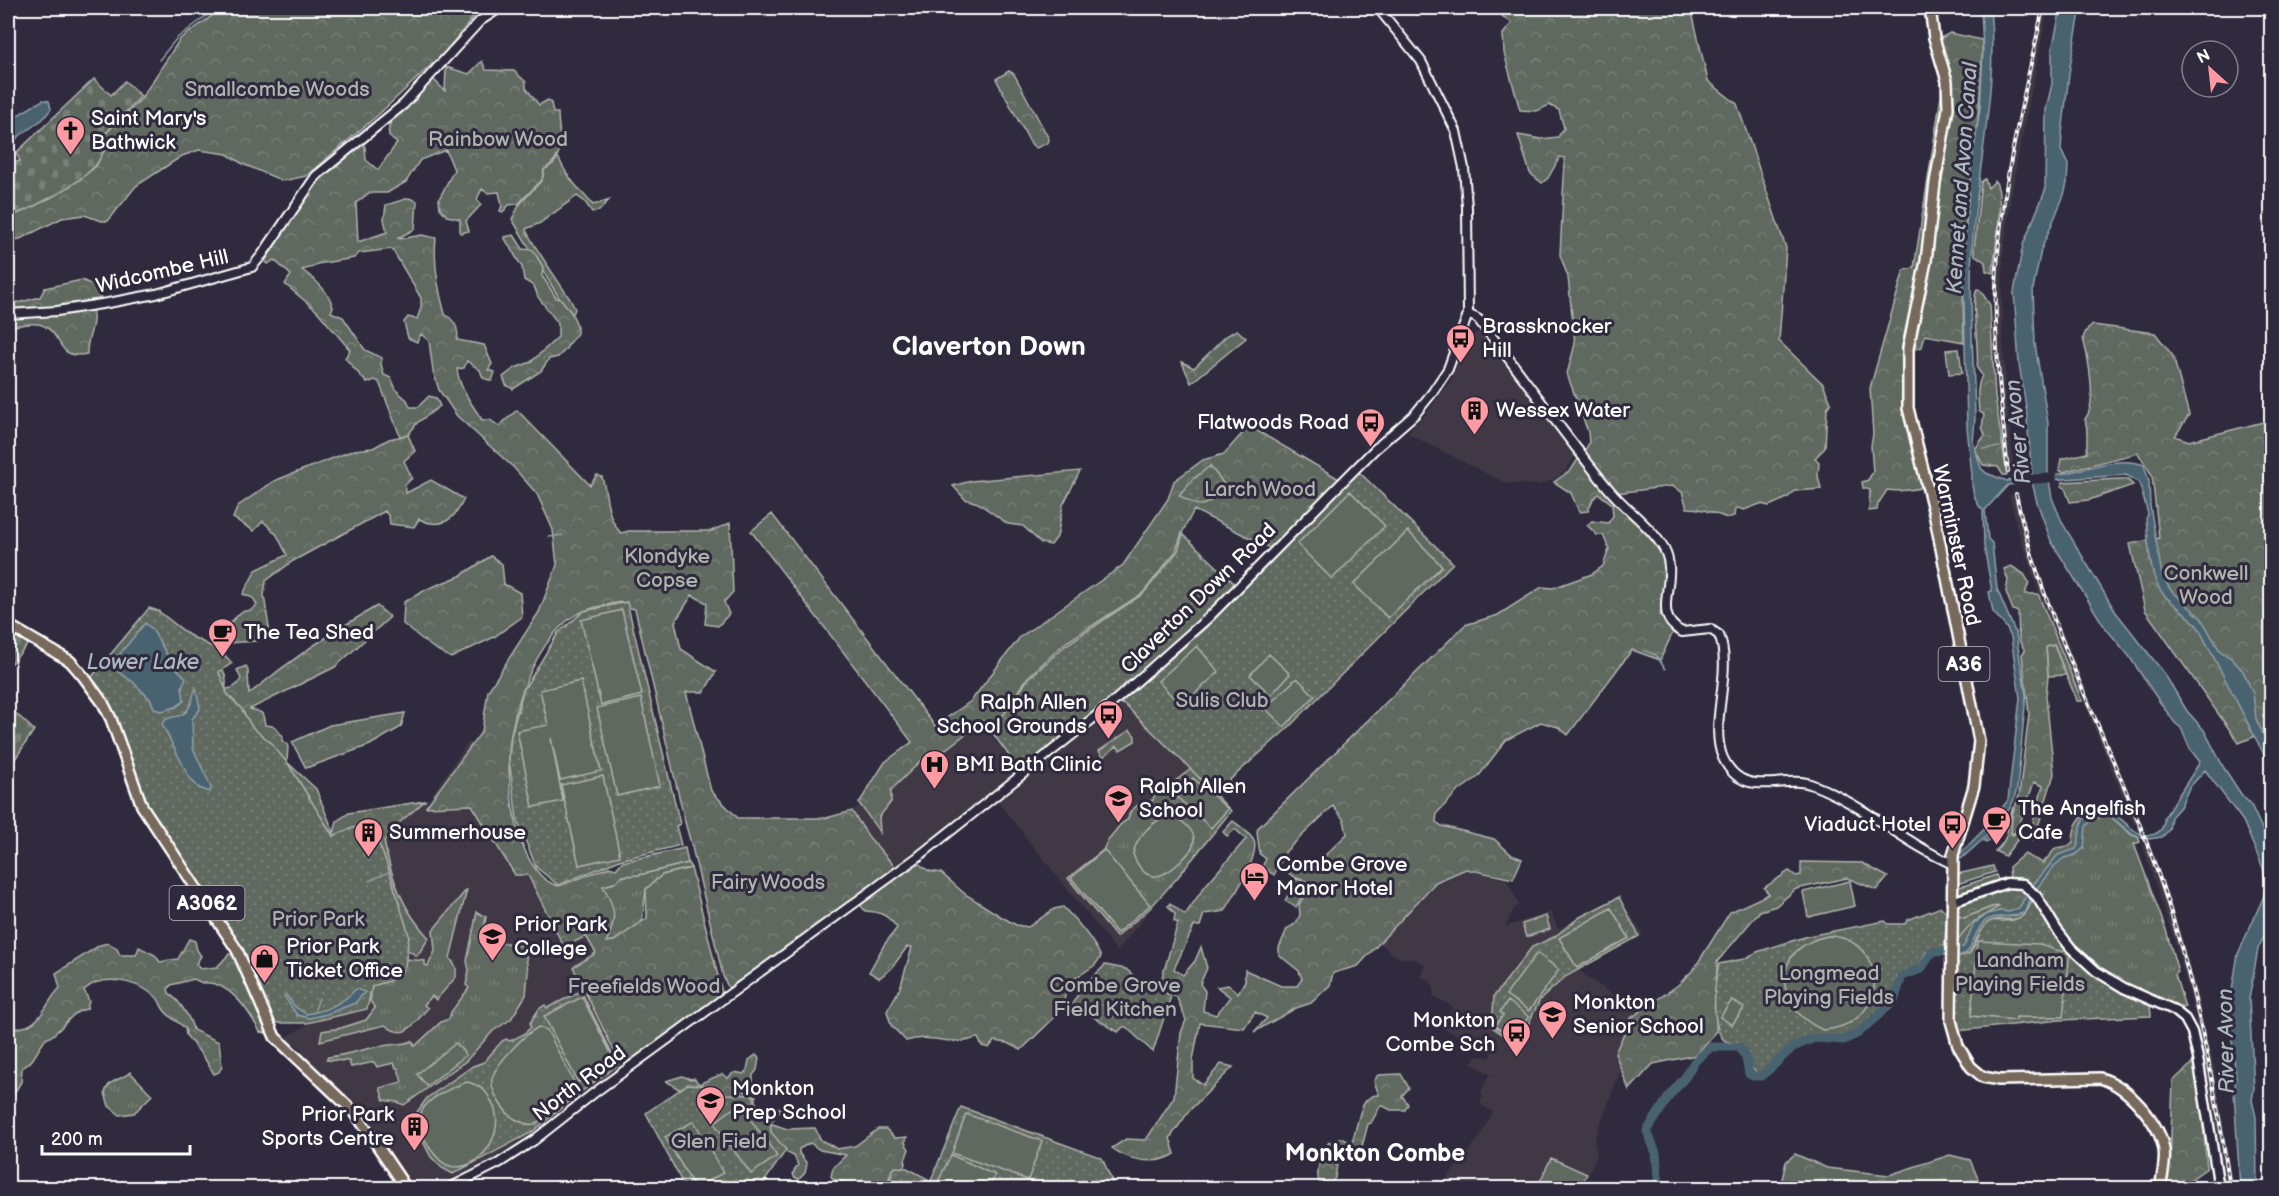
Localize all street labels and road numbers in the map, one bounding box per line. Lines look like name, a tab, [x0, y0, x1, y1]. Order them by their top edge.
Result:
street label: Widcombe Hill	[93, 244, 231, 299]
street label: Warminster Road	[1927, 462, 1986, 628]
street label: Claverton Down Road	[1116, 518, 1281, 679]
road number: A36	[1938, 647, 1990, 681]
road number: A3062	[170, 886, 244, 920]
street label: North Road	[528, 1040, 631, 1126]

